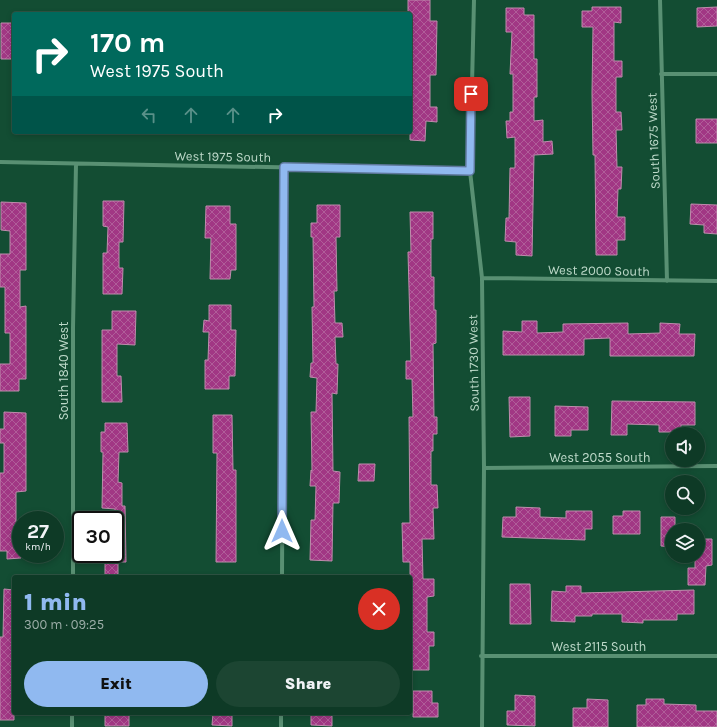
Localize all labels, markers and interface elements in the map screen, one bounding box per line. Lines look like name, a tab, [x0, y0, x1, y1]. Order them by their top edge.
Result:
text: 170 m	[90, 26, 165, 59]
icon: right	[24, 28, 76, 80]
text: West 1975 South	[90, 60, 224, 82]
pin	[454, 77, 488, 111]
icon: arrive	[460, 83, 482, 105]
street label: South 1675 West	[644, 92, 663, 189]
icon: left	[138, 104, 160, 126]
icon: ahead	[180, 104, 202, 126]
icon: ahead	[222, 104, 244, 126]
icon: right	[264, 104, 286, 126]
street label: West 1975 South	[175, 148, 271, 165]
street label: West 2000 South	[548, 262, 650, 279]
street label: South 1730 West	[465, 314, 482, 412]
street label: South 1840 West	[56, 322, 71, 420]
map controls	[665, 427, 705, 563]
button: sound	[665, 427, 705, 467]
street label: West 2055 South	[549, 450, 651, 465]
button: search	[665, 475, 705, 515]
position arrow	[261, 510, 303, 552]
speed limit sign: 30	[72, 511, 124, 563]
text: 27	[27, 520, 49, 543]
button: layers	[665, 523, 705, 563]
text: km/h	[25, 541, 51, 553]
text: 1 min	[24, 588, 87, 616]
button: close	[358, 588, 400, 630]
text: 300 m · 09:25	[24, 617, 104, 632]
street label: West 2115 South	[552, 639, 646, 654]
button: Exit	[24, 661, 208, 707]
button: Share	[216, 661, 400, 707]

